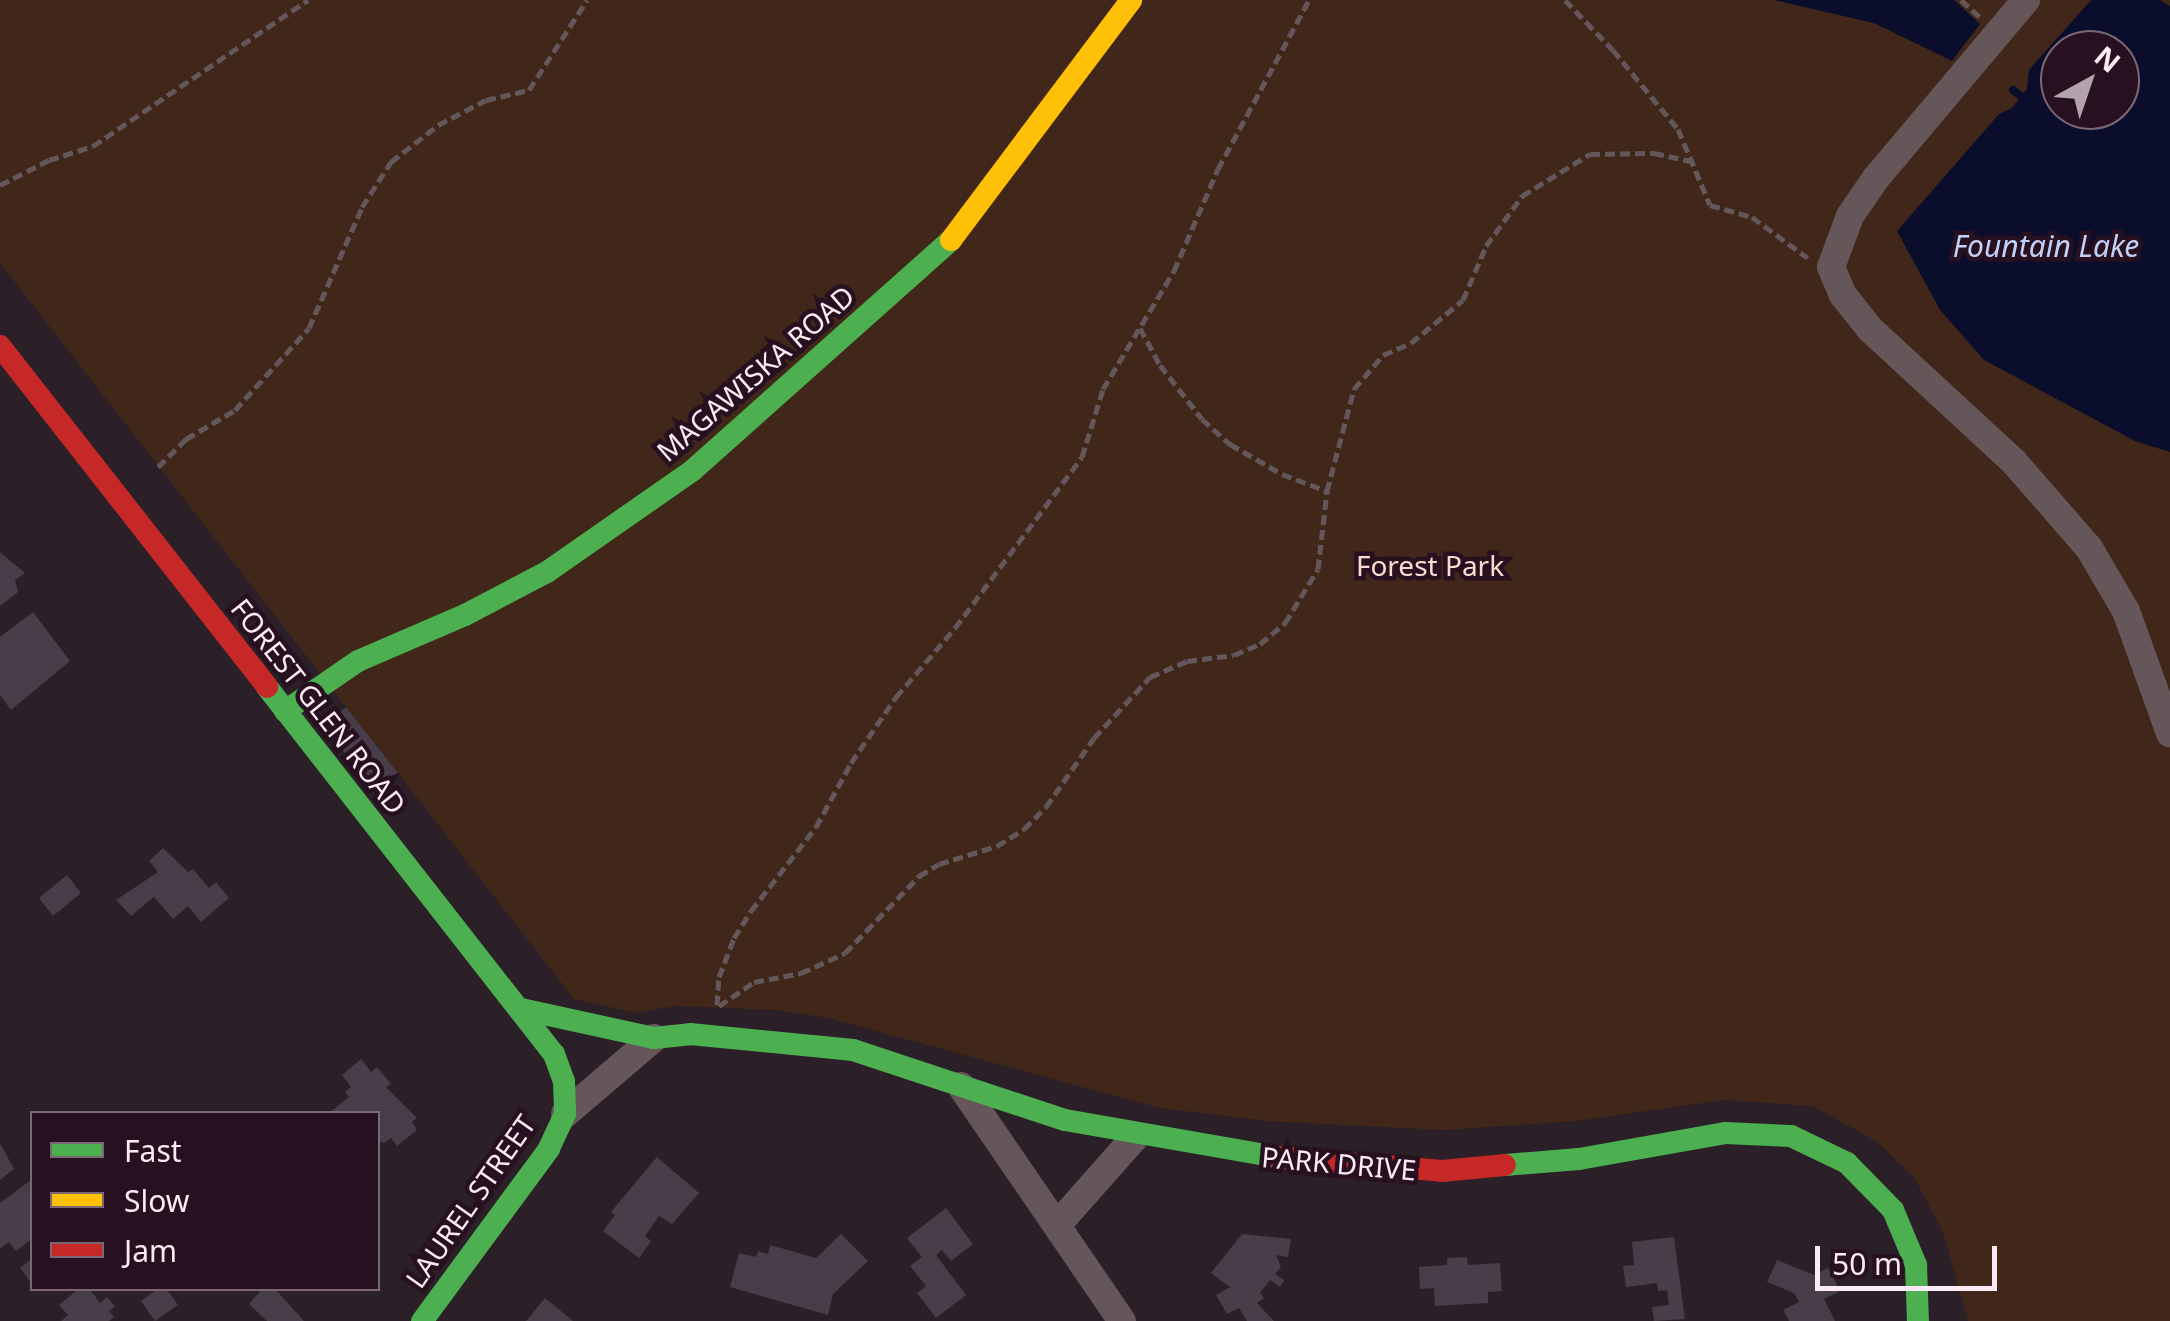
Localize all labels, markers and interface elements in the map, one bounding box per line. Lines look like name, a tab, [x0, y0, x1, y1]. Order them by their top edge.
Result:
north arrow	[2040, 30, 2140, 130]
text: N	[2087, 37, 2129, 80]
water label: Fountain Lake	[1953, 228, 2139, 264]
street label: MAGAWISKA ROAD	[650, 278, 860, 468]
park label: Forest Park	[1356, 548, 1504, 582]
street label: FOREST GLEN ROAD	[225, 592, 413, 820]
street label: LAUREL STREET	[398, 1108, 542, 1294]
legend	[30, 1111, 380, 1291]
text: Fast	[124, 1130, 182, 1171]
street label: PARK DRIVE	[1260, 1140, 1418, 1186]
text: Slow	[124, 1180, 189, 1221]
scale bar	[1820, 1226, 2002, 1288]
text: Jam	[124, 1230, 177, 1271]
text: 50 m	[1832, 1243, 1902, 1284]

